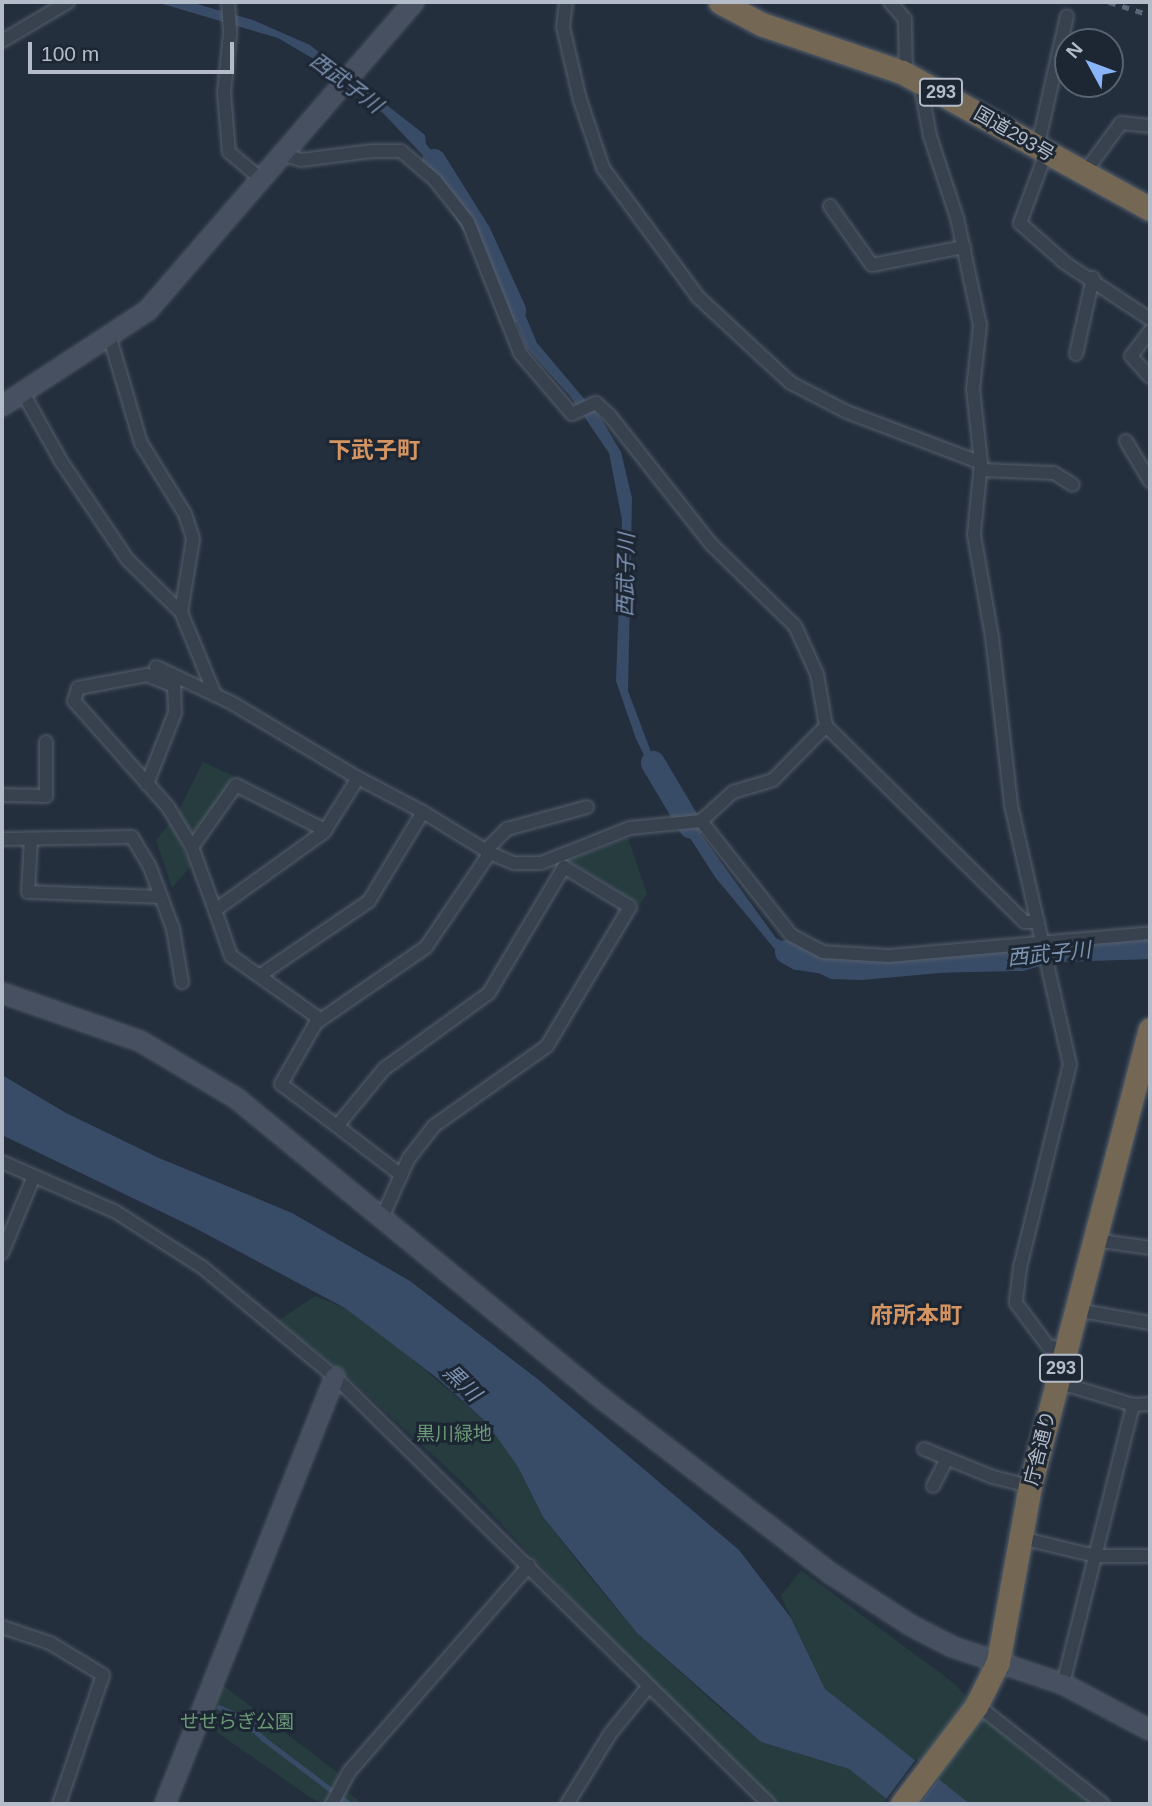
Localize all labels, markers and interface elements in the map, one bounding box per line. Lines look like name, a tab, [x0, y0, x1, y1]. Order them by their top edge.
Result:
scale bar	[32, 28, 238, 72]
north arrow	[1054, 28, 1124, 98]
text: N	[1062, 38, 1087, 62]
text: 100 m	[41, 42, 99, 65]
water label: 西武子川	[305, 48, 387, 118]
road number: 293	[918, 78, 964, 106]
street label: 国道293号	[970, 102, 1058, 166]
district label: 下武子町	[328, 436, 420, 464]
water label: 西武子川	[613, 533, 639, 617]
water label: 西武子川	[1006, 937, 1092, 971]
district label: 府所本町	[870, 1301, 962, 1329]
road number: 293	[1038, 1353, 1084, 1382]
water label: 黒川	[438, 1359, 486, 1407]
street label: 庁舎通り	[1020, 1408, 1060, 1488]
park label: 黒川緑地	[416, 1423, 492, 1445]
park label: せせらぎ公園	[180, 1711, 294, 1733]

